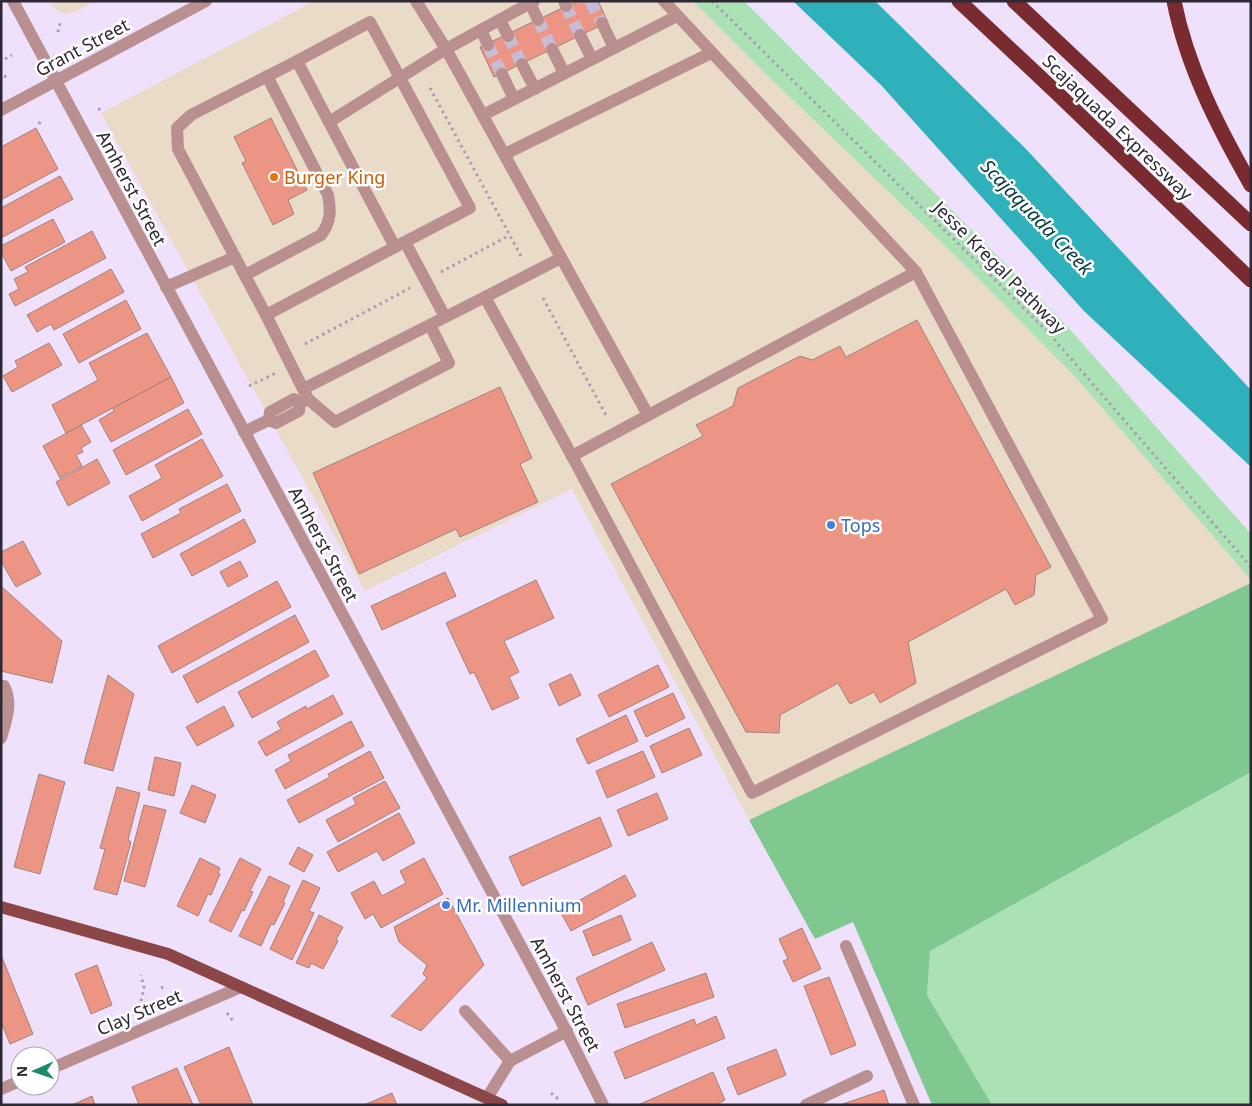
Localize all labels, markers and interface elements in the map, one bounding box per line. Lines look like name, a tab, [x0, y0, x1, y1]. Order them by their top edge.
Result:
street label: Grant Street	[31, 12, 133, 82]
street label: Scajaquada Expressway	[1038, 49, 1199, 206]
street label: Amherst Street	[92, 126, 173, 250]
water label: Scajaquada Creek	[975, 154, 1099, 281]
place label: Burger King	[284, 165, 385, 189]
marker: Burger King	[268, 171, 280, 183]
street label: Jesse Kregal Pathway	[927, 194, 1072, 339]
street label: Amherst Street	[284, 482, 365, 606]
place label: Tops	[841, 513, 880, 537]
marker: Tops	[825, 519, 837, 531]
place label: Mr. Millennium	[456, 893, 582, 917]
marker: Mr. Millennium	[440, 899, 452, 911]
street label: Amherst Street	[526, 932, 607, 1056]
street label: Clay Street	[93, 983, 186, 1041]
north arrow	[10, 1046, 60, 1096]
text: N	[12, 1065, 31, 1077]

